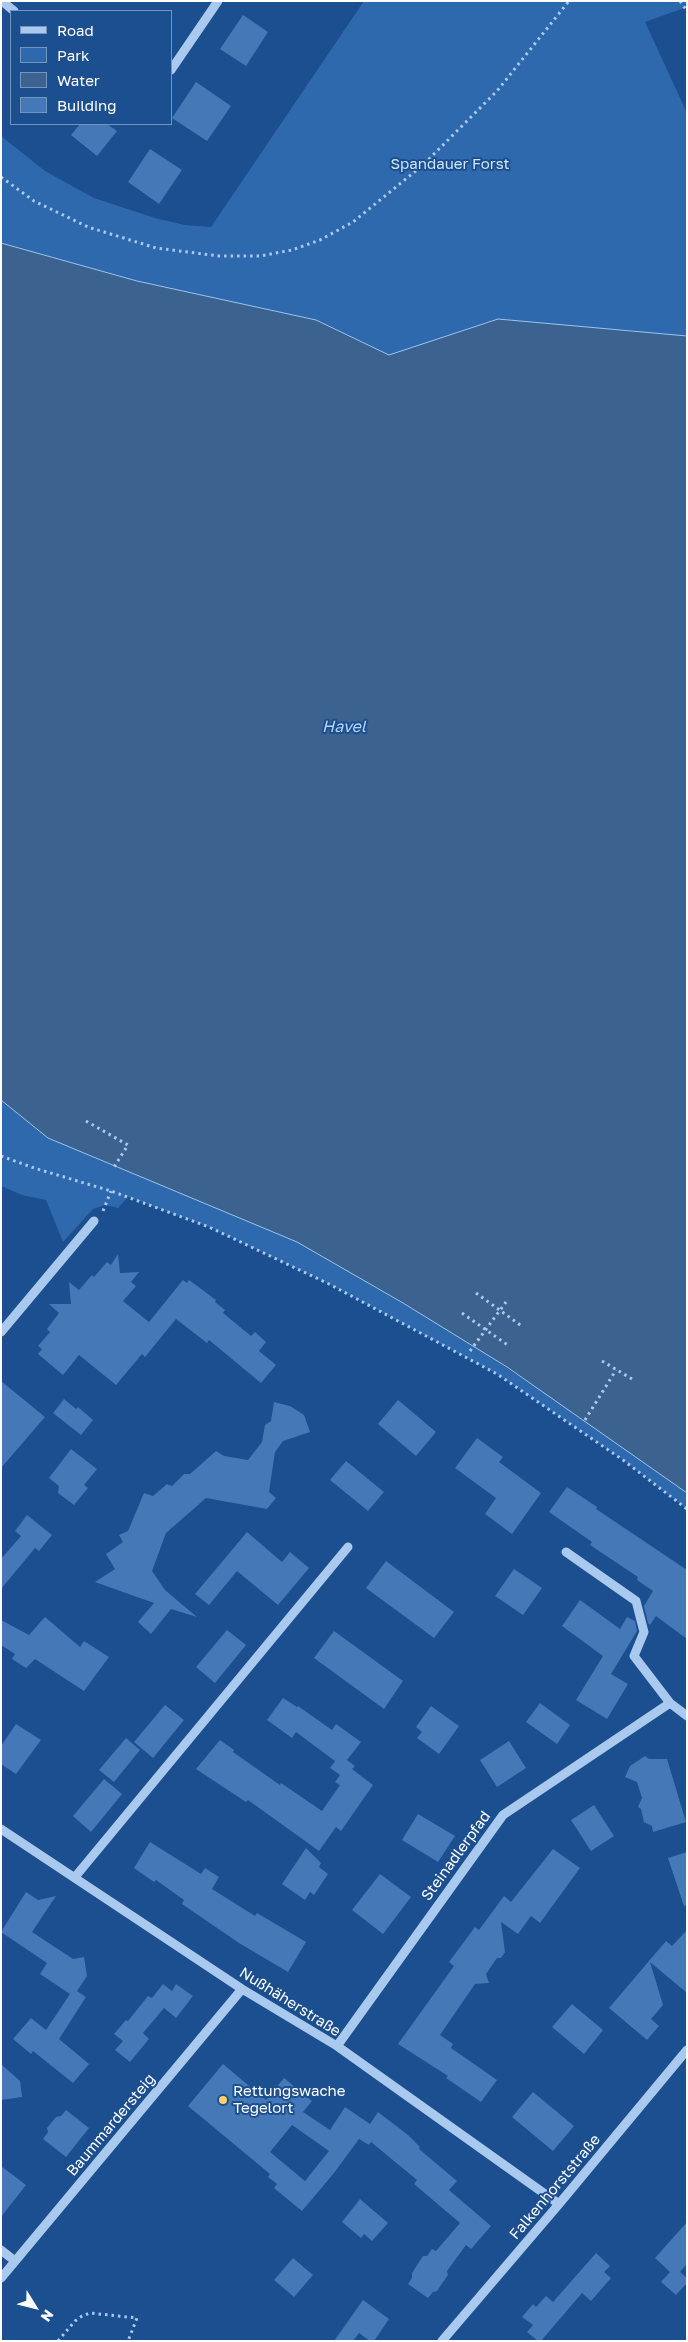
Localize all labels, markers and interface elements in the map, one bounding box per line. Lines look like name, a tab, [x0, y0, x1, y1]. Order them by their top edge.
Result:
legend	[10, 10, 172, 125]
text: Road	[57, 21, 94, 39]
text: Park	[57, 46, 89, 64]
text: Water	[57, 71, 100, 89]
text: Building	[57, 96, 117, 114]
park label: Spandauer Forst	[390, 155, 510, 173]
water label: Havel	[322, 717, 366, 737]
street label: Steinadlerpfad	[418, 1808, 494, 1904]
street label: Nußhäherstraße	[236, 1964, 344, 2040]
street label: Baummardersteig	[63, 2070, 159, 2180]
place label: Rettungswache Tegelort	[233, 2082, 345, 2117]
marker: Rettungswache Tegelort	[217, 2094, 229, 2106]
street label: Falkenhorststraße	[506, 2131, 604, 2243]
north arrow	[10, 2282, 60, 2332]
text: N	[38, 2307, 58, 2325]

